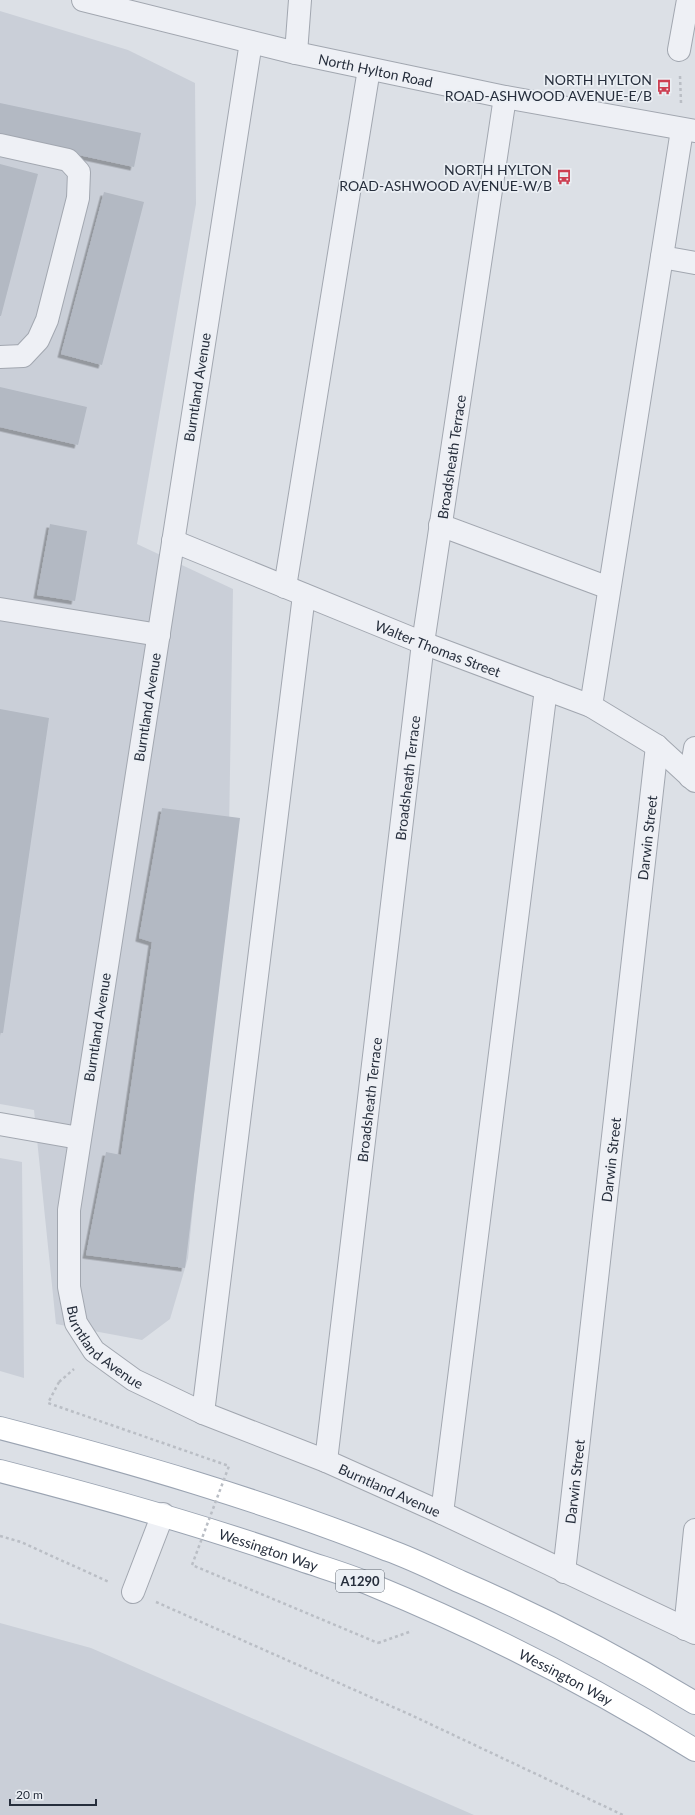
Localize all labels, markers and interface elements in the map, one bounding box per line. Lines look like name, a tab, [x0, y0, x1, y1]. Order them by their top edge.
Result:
street label: North Hylton Road	[317, 49, 435, 90]
place label: NORTH HYLTON ROAD-ASHWOOD AVENUE-E/B	[445, 71, 652, 104]
bus stop icon: NORTH HYLTON ROAD-ASHWOOD AVENUE-E/B	[655, 78, 673, 96]
place label: NORTH HYLTON ROAD-ASHWOOD AVENUE-W/B	[339, 161, 552, 194]
bus stop icon: NORTH HYLTON ROAD-ASHWOOD AVENUE-W/B	[555, 168, 573, 186]
street label: Burntland Avenue	[180, 331, 214, 443]
street label: Broadsheath Terrace	[433, 393, 469, 520]
street label: Walter Thomas Street	[373, 616, 503, 680]
street label: Burntland Avenue	[130, 651, 164, 763]
street label: Broadsheath Terrace	[391, 714, 423, 841]
street label: Darwin Street	[633, 794, 660, 881]
street label: Burntland Avenue	[80, 971, 114, 1083]
street label: Broadsheath Terrace	[353, 1036, 385, 1163]
street label: Darwin Street	[597, 1116, 624, 1203]
street label: Burntland Avenue	[64, 1304, 146, 1392]
street label: Darwin Street	[561, 1438, 587, 1525]
street label: Burntland Avenue	[336, 1459, 444, 1520]
street label: Wessington Way	[217, 1525, 321, 1574]
road number: A1290	[336, 1570, 384, 1592]
street label: Wessington Way	[516, 1645, 617, 1709]
scale bar	[10, 1781, 96, 1807]
text: 20 m	[16, 1787, 43, 1802]

